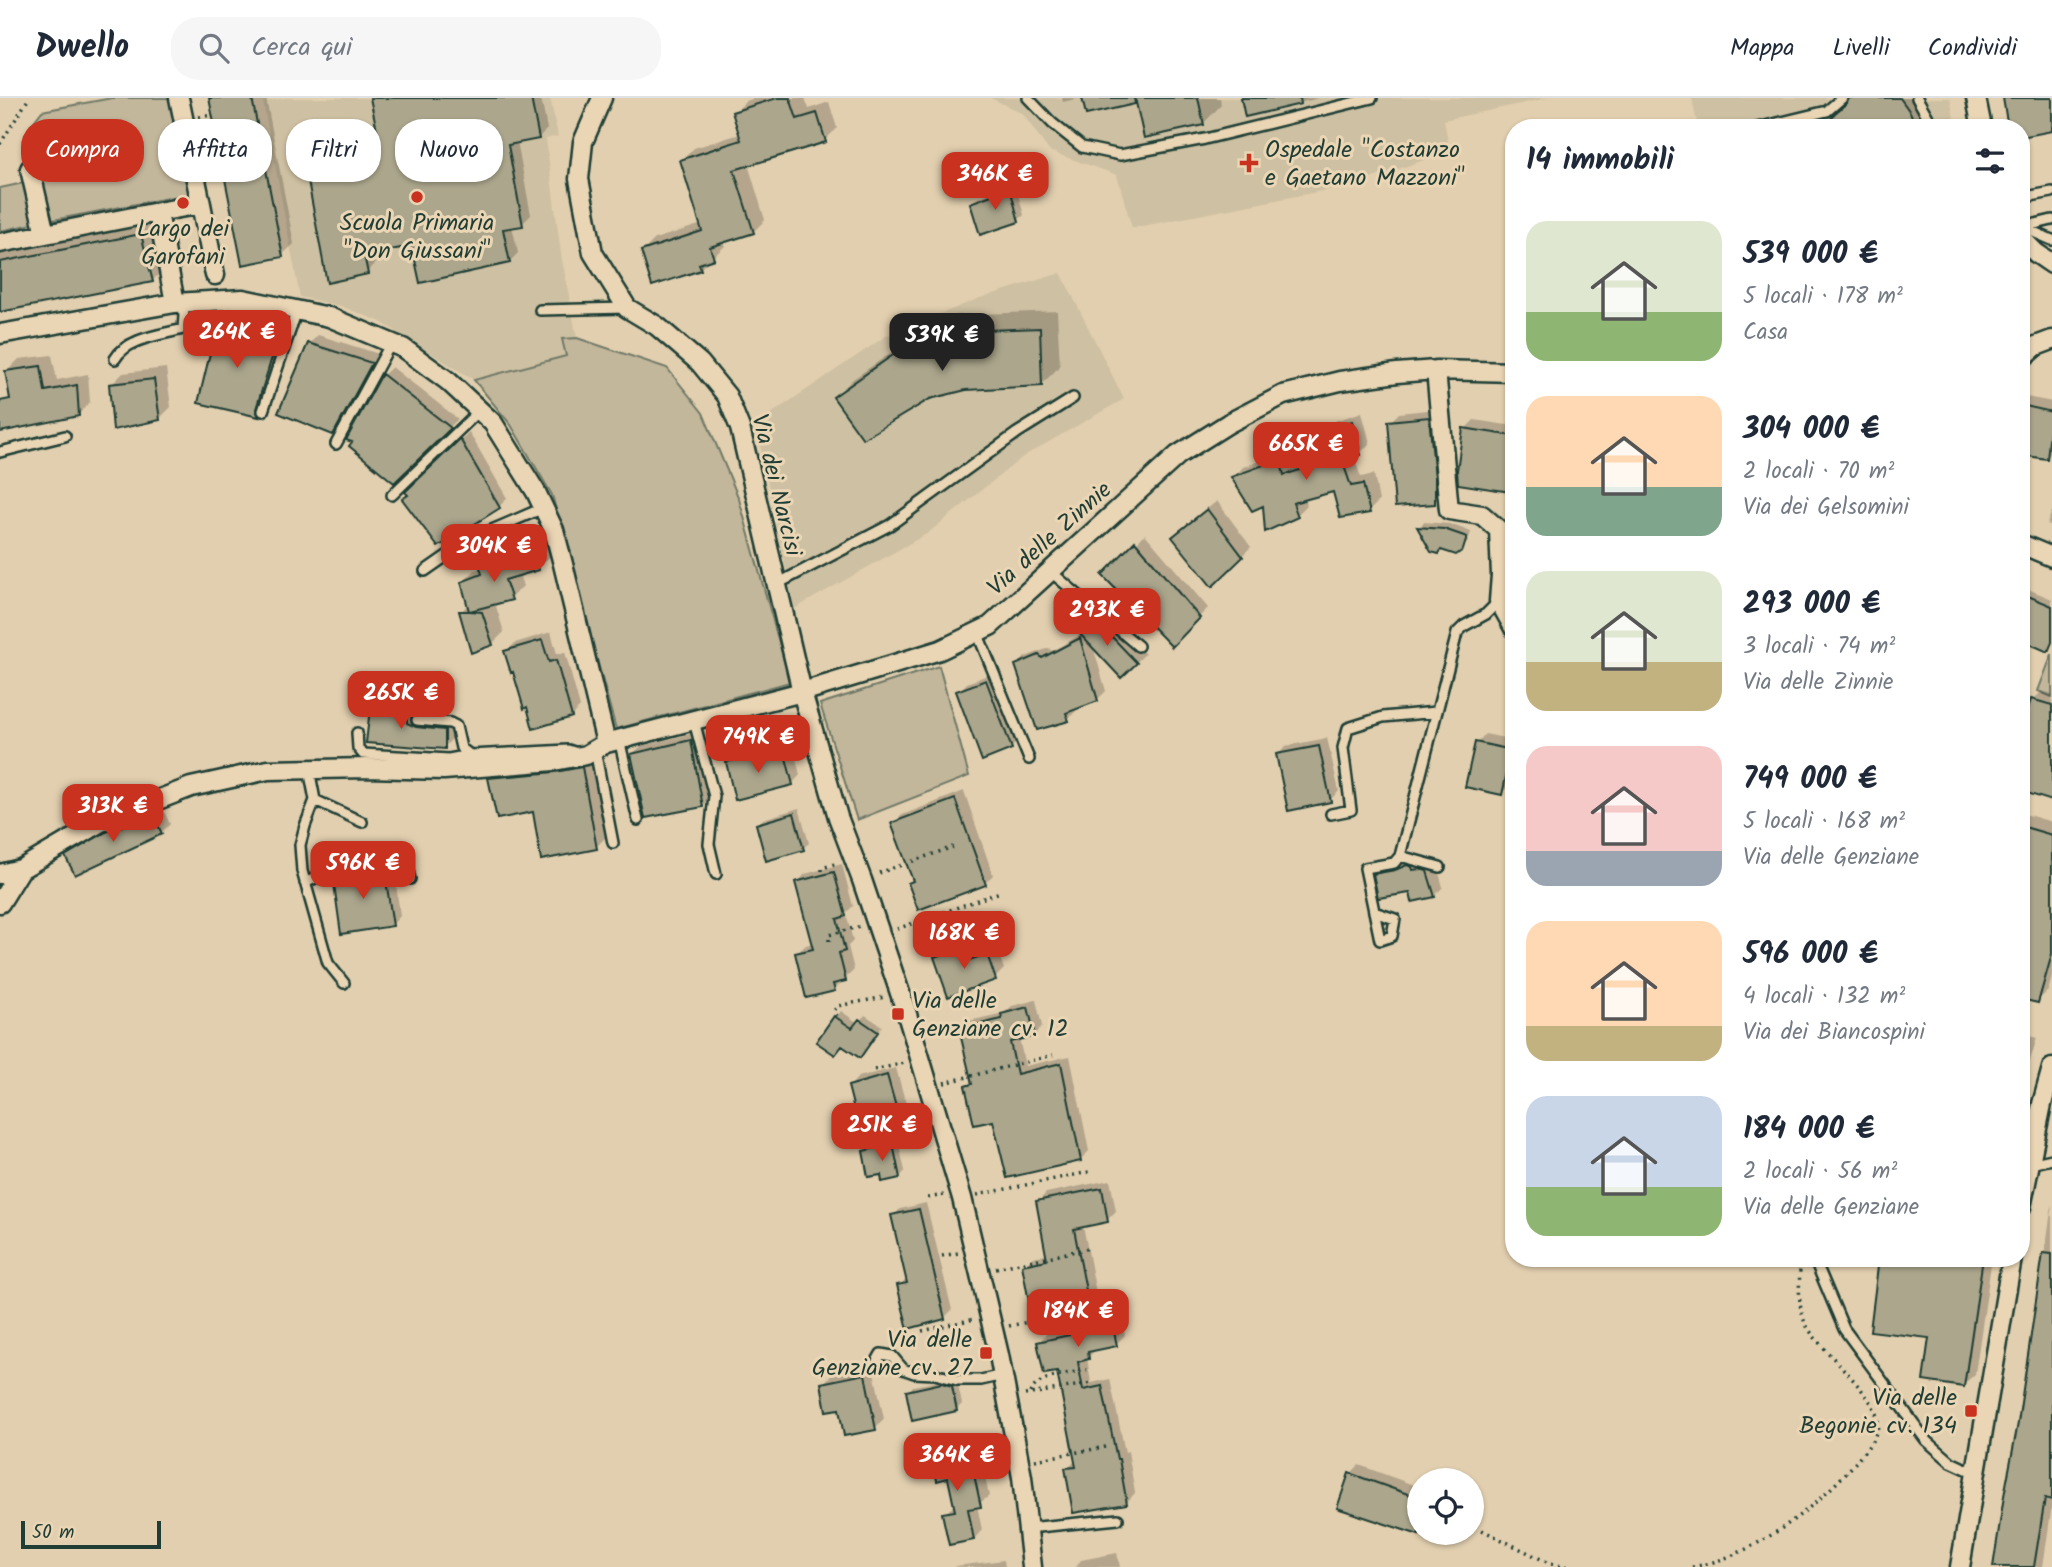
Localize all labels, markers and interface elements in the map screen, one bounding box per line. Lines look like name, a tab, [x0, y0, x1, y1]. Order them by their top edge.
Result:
search box	[171, 17, 661, 80]
text: Dwello	[35, 22, 129, 75]
text: Cerca qui	[251, 27, 352, 69]
icon: search	[195, 29, 233, 67]
text: Mappa	[1730, 29, 1795, 68]
text: Livelli	[1833, 29, 1890, 68]
text: Condividi	[1928, 29, 2017, 68]
chip: Compra	[21, 119, 144, 182]
chip: Affitta	[158, 119, 272, 182]
chip: Filtri	[286, 119, 381, 182]
chip: Nuovo	[395, 119, 503, 182]
place label: Ospedale "Costanzo e Gaetano Mazzoni"	[1265, 131, 1465, 198]
text: 14 immobili	[1526, 137, 1674, 185]
icon: filters	[1971, 142, 2009, 180]
pin: 346K €	[938, 152, 1052, 212]
marker: Ospedale "Costanzo e Gaetano Mazzoni"	[1239, 153, 1259, 173]
text: 346K €	[958, 157, 1032, 193]
marker: Scuola Primaria "Don Giussani"	[409, 189, 425, 205]
marker: Largo dei Garofani	[175, 195, 191, 211]
place label: Scuola Primaria "Don Giussani"	[340, 204, 494, 271]
place label: Largo dei Garofani	[137, 210, 231, 277]
text: 539 000 €	[1743, 231, 1878, 279]
icon: home	[1582, 249, 1666, 333]
text: 5 locali · 178 m²	[1743, 279, 1903, 315]
pin: 264K €	[180, 310, 294, 370]
pin: 539K €	[885, 314, 999, 373]
text: 264K €	[199, 315, 275, 351]
text: Casa	[1743, 315, 1788, 351]
text: 539K €	[905, 318, 979, 354]
text: 304 000 €	[1743, 406, 1879, 454]
street label: Via dei Narcisi	[739, 410, 812, 562]
pin: 665K €	[1249, 422, 1363, 482]
icon: home	[1582, 424, 1666, 508]
text: 665K €	[1269, 427, 1343, 463]
text: 2 locali · 70 m²	[1743, 454, 1894, 490]
street label: Via delle Zinnie	[979, 472, 1122, 606]
text: Via dei Gelsomini	[1743, 490, 1909, 526]
pin: 304K €	[437, 524, 551, 584]
text: 304K €	[457, 529, 531, 565]
text: 293 000 €	[1743, 581, 1880, 629]
pin: 293K €	[1050, 588, 1164, 648]
text: 293K €	[1070, 593, 1144, 629]
icon: home	[1582, 599, 1666, 683]
text: 3 locali · 74 m²	[1743, 629, 1895, 665]
text: Via delle Zinnie	[1743, 665, 1893, 701]
pin: 265K €	[344, 672, 458, 731]
text: 265K €	[364, 676, 438, 712]
pin: 749K €	[701, 716, 815, 775]
text: 749K €	[722, 720, 794, 756]
text: 749 000 €	[1743, 756, 1877, 804]
icon: home	[1582, 774, 1666, 858]
pin: 313K €	[56, 784, 170, 844]
text: 313K €	[78, 789, 148, 825]
text: 5 locali · 168 m²	[1743, 804, 1905, 840]
text: Via delle Genziane	[1743, 840, 1919, 876]
pin: 596K €	[306, 842, 420, 901]
text: 596K €	[326, 846, 400, 882]
pin: 168K €	[907, 912, 1021, 971]
text: 168K €	[929, 916, 999, 952]
text: 596 000 €	[1743, 931, 1878, 979]
icon: home	[1582, 949, 1666, 1033]
text: 4 locali · 132 m²	[1743, 979, 1905, 1015]
place label: Via delle Genziane cv. 12	[912, 982, 1069, 1049]
marker: Via delle Genziane cv. 12	[890, 1006, 906, 1022]
text: Via dei Biancospini	[1743, 1015, 1925, 1051]
pin: 251K €	[825, 1104, 939, 1163]
text: 184 000 €	[1743, 1106, 1874, 1154]
text: 251K €	[847, 1108, 917, 1144]
icon: home	[1582, 1124, 1666, 1208]
text: 2 locali · 56 m²	[1743, 1154, 1897, 1190]
text: Via delle Genziane	[1743, 1190, 1919, 1226]
pin: 184K €	[1021, 1290, 1135, 1349]
text: 184K €	[1043, 1294, 1113, 1330]
place label: Via delle Genziane cv. 27	[812, 1321, 973, 1388]
marker: Via delle Genziane cv. 27	[978, 1345, 994, 1361]
place label: Via delle Begonie cv. 134	[1799, 1379, 1957, 1446]
marker: Via delle Begonie cv. 134	[1963, 1403, 1979, 1419]
pin: 364K €	[900, 1434, 1014, 1493]
text: 364K €	[920, 1438, 994, 1474]
map controls	[1407, 1468, 1484, 1545]
button: locate	[1407, 1468, 1484, 1545]
scale bar	[21, 1518, 161, 1550]
text: 50 m	[32, 1518, 74, 1548]

